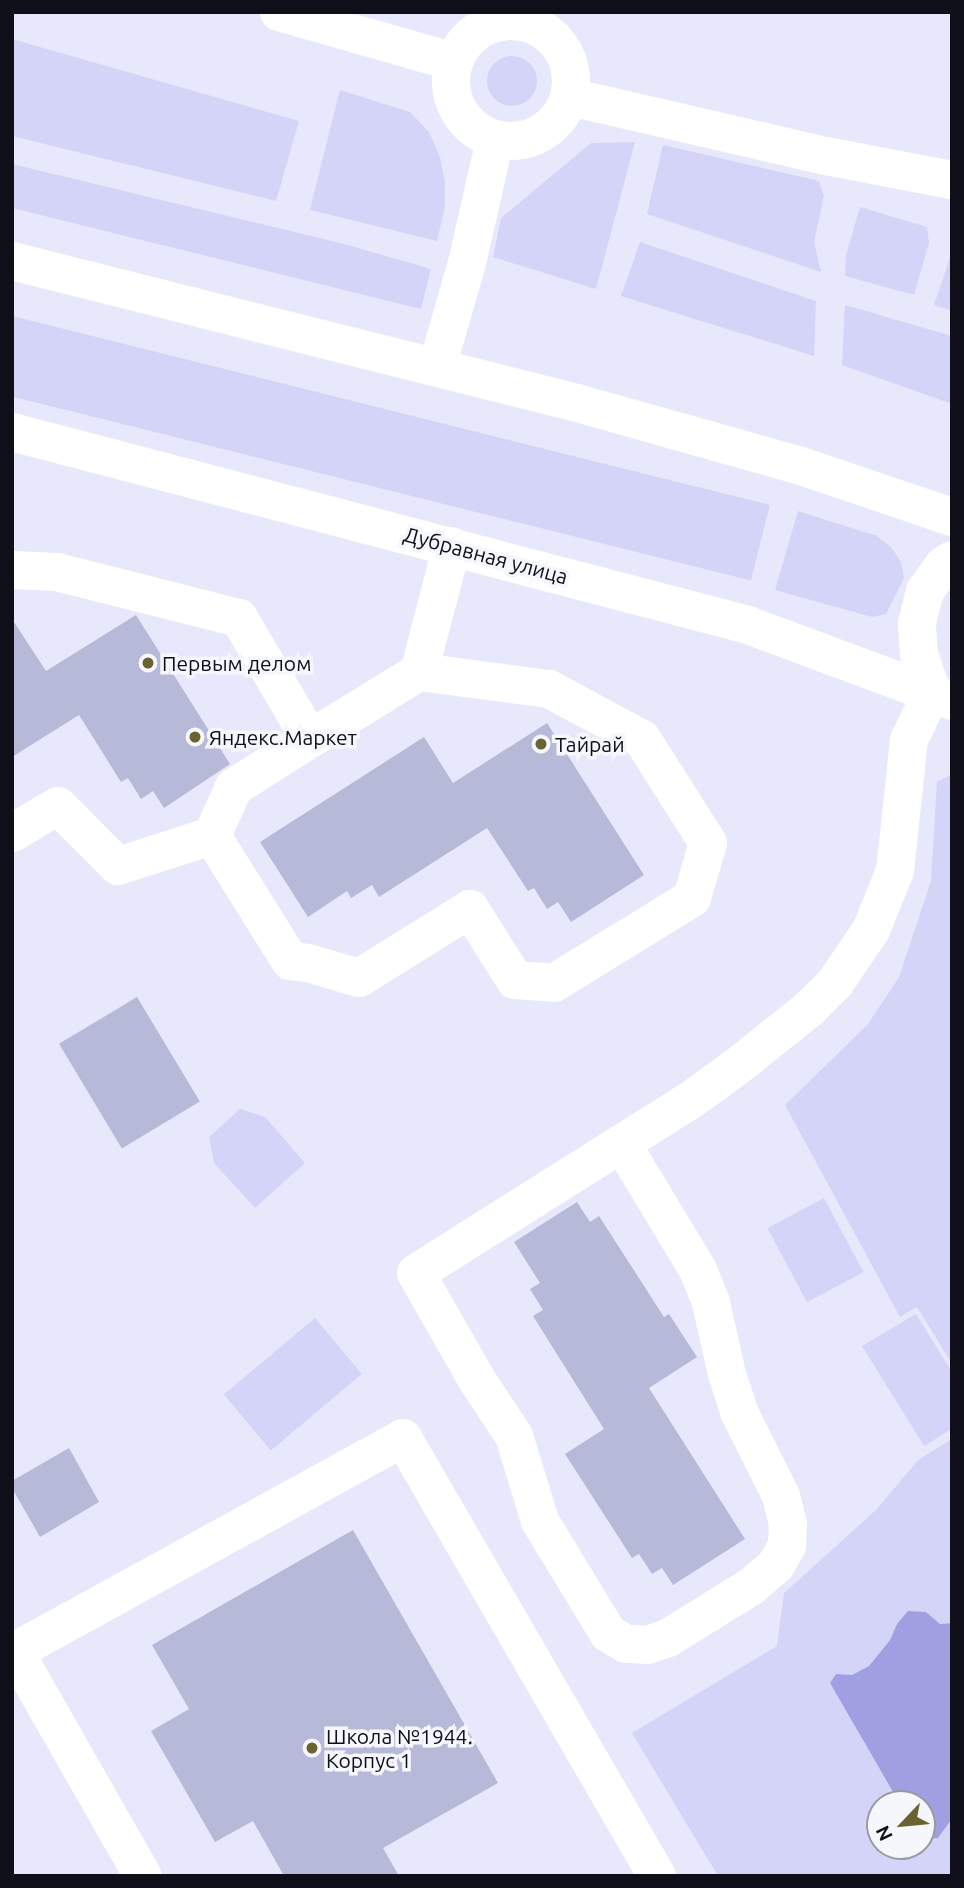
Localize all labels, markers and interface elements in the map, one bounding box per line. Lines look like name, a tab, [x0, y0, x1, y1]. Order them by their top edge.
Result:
street label: Дубравная улица	[401, 521, 571, 589]
place label: Первым делом	[162, 650, 311, 676]
marker: Первым делом	[140, 655, 156, 671]
place label: Яндекс.Маркет	[209, 724, 357, 750]
marker: Яндекс.Маркет	[187, 729, 203, 745]
place label: Тайрай	[555, 731, 625, 757]
marker: Тайрай	[533, 736, 549, 752]
place label: Школа №1944. Корпус 1	[326, 1723, 473, 1773]
marker: Школа №1944. Корпус 1	[304, 1740, 320, 1756]
north arrow	[866, 1790, 936, 1860]
text: N	[871, 1822, 897, 1845]

